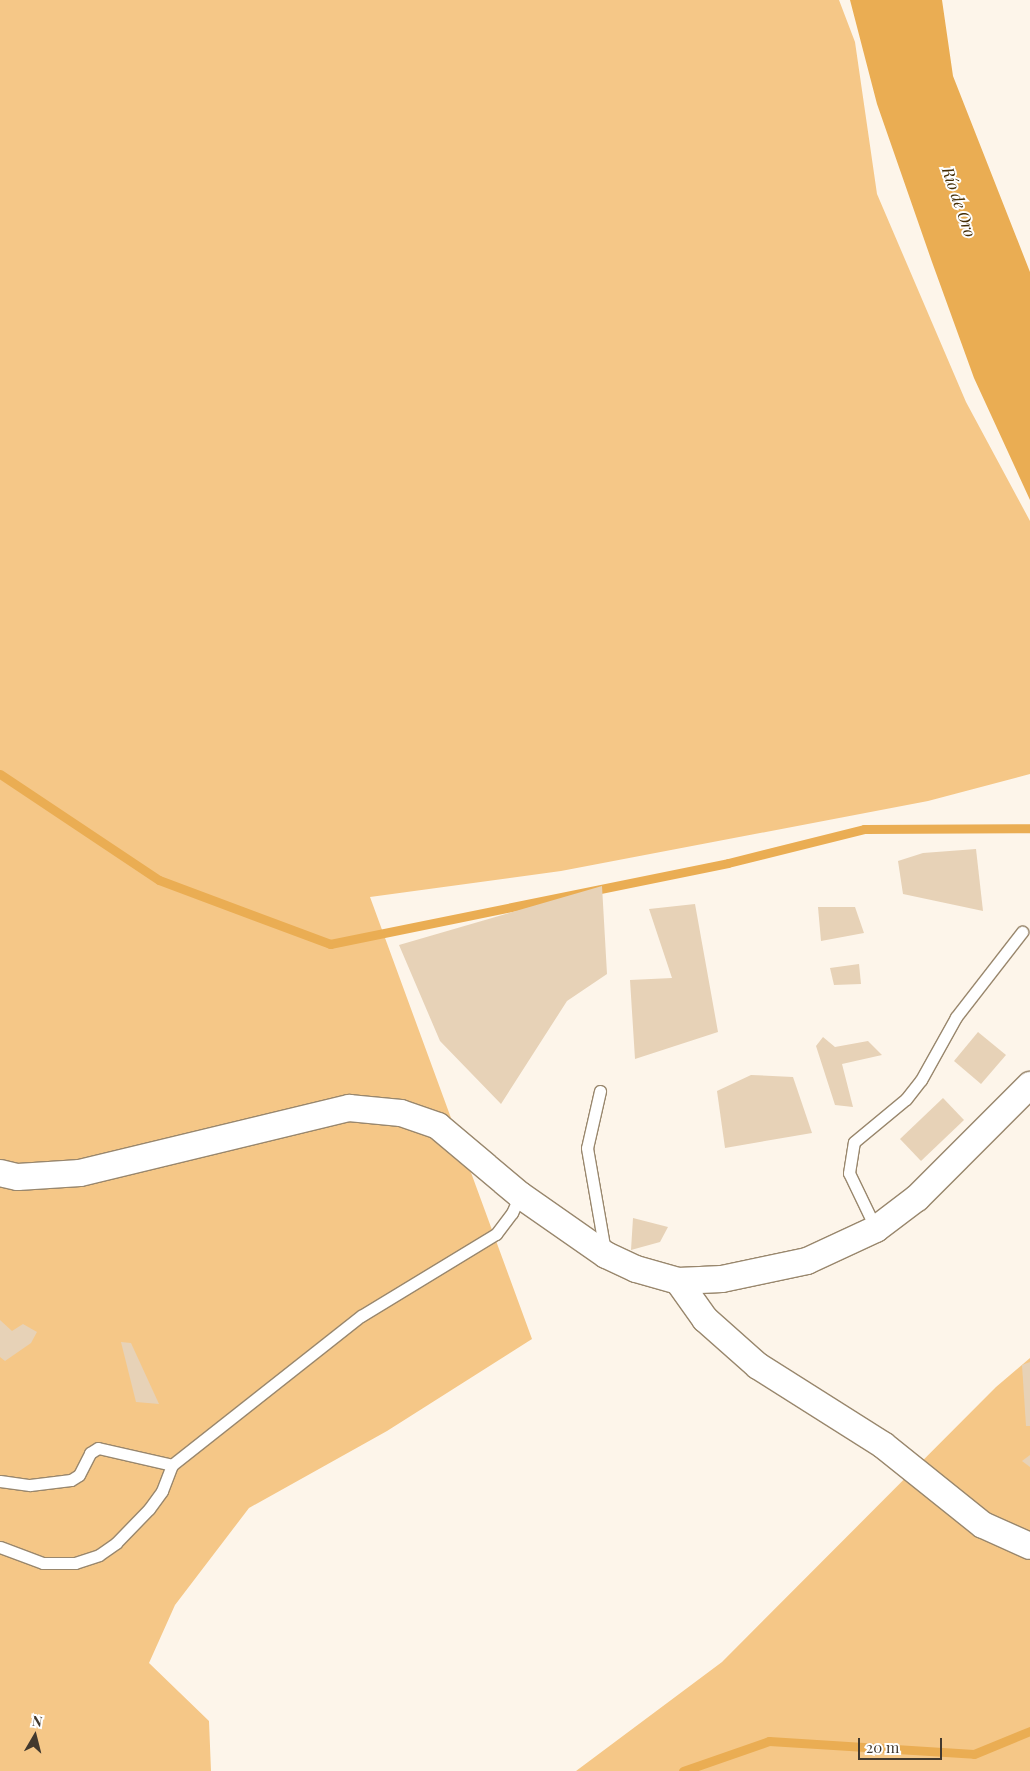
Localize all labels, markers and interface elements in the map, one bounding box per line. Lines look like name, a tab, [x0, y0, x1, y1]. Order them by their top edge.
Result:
water label: Río de Oro	[938, 164, 980, 240]
north arrow	[10, 1711, 60, 1761]
text: N	[31, 1711, 43, 1731]
scale bar	[860, 1728, 944, 1760]
text: 20 m	[866, 1737, 899, 1757]

